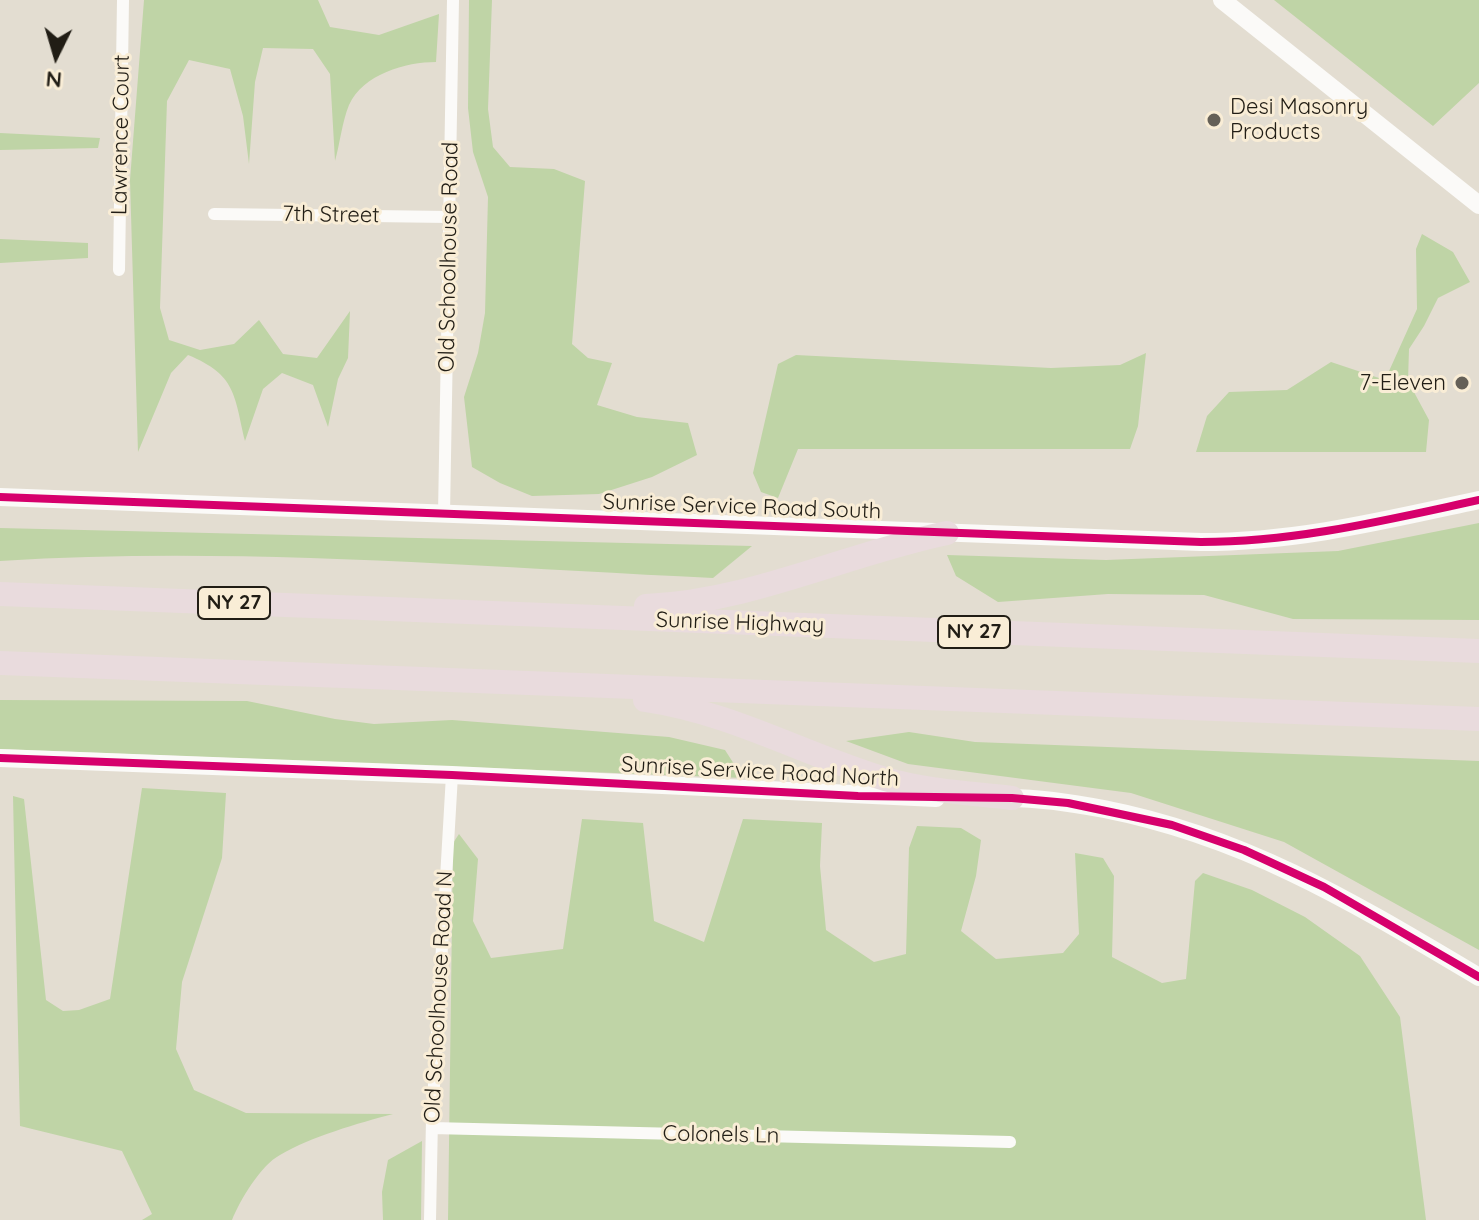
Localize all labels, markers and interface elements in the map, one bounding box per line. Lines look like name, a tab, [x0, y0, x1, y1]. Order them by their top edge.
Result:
north arrow	[16, 16, 96, 96]
street label: Lawrence Court	[106, 55, 136, 215]
text: N	[45, 65, 63, 95]
place label: Desi Masonry Products	[1230, 94, 1368, 146]
marker: Desi Masonry Products	[1205, 111, 1223, 129]
street label: Old Schoolhouse Road	[434, 142, 464, 372]
street label: 7th Street	[282, 201, 380, 229]
place label: 7-Eleven	[1360, 370, 1446, 396]
marker: 7-Eleven	[1453, 374, 1471, 392]
street label: Sunrise Service Road South	[602, 489, 882, 525]
road number: NY 27	[198, 587, 270, 619]
street label: Sunrise Highway	[655, 607, 825, 639]
road number: NY 27	[938, 616, 1010, 648]
street label: Sunrise Service Road North	[620, 752, 900, 792]
street label: Old Schoolhouse Road N	[419, 870, 459, 1124]
street label: Colonels Ln	[662, 1121, 780, 1149]

